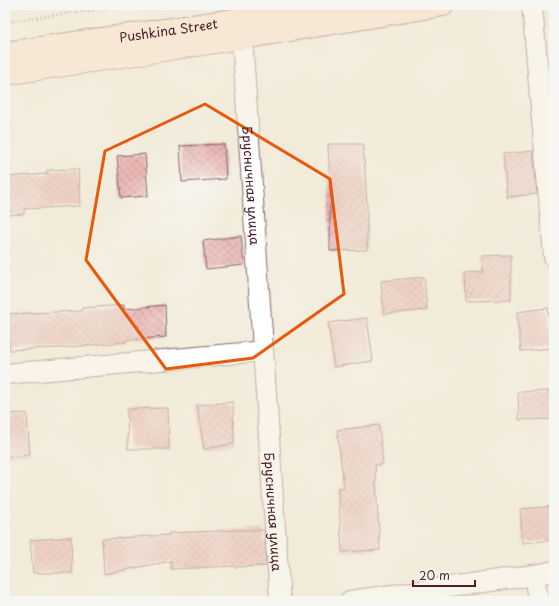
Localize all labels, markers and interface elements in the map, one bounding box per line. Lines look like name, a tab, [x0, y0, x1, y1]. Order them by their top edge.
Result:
street label: Pushkina Street	[118, 13, 219, 46]
street label: Брусничная улица	[239, 126, 266, 246]
street label: Брусничная улица	[261, 452, 288, 573]
scale bar	[413, 562, 475, 588]
text: 20 m	[419, 566, 450, 584]

